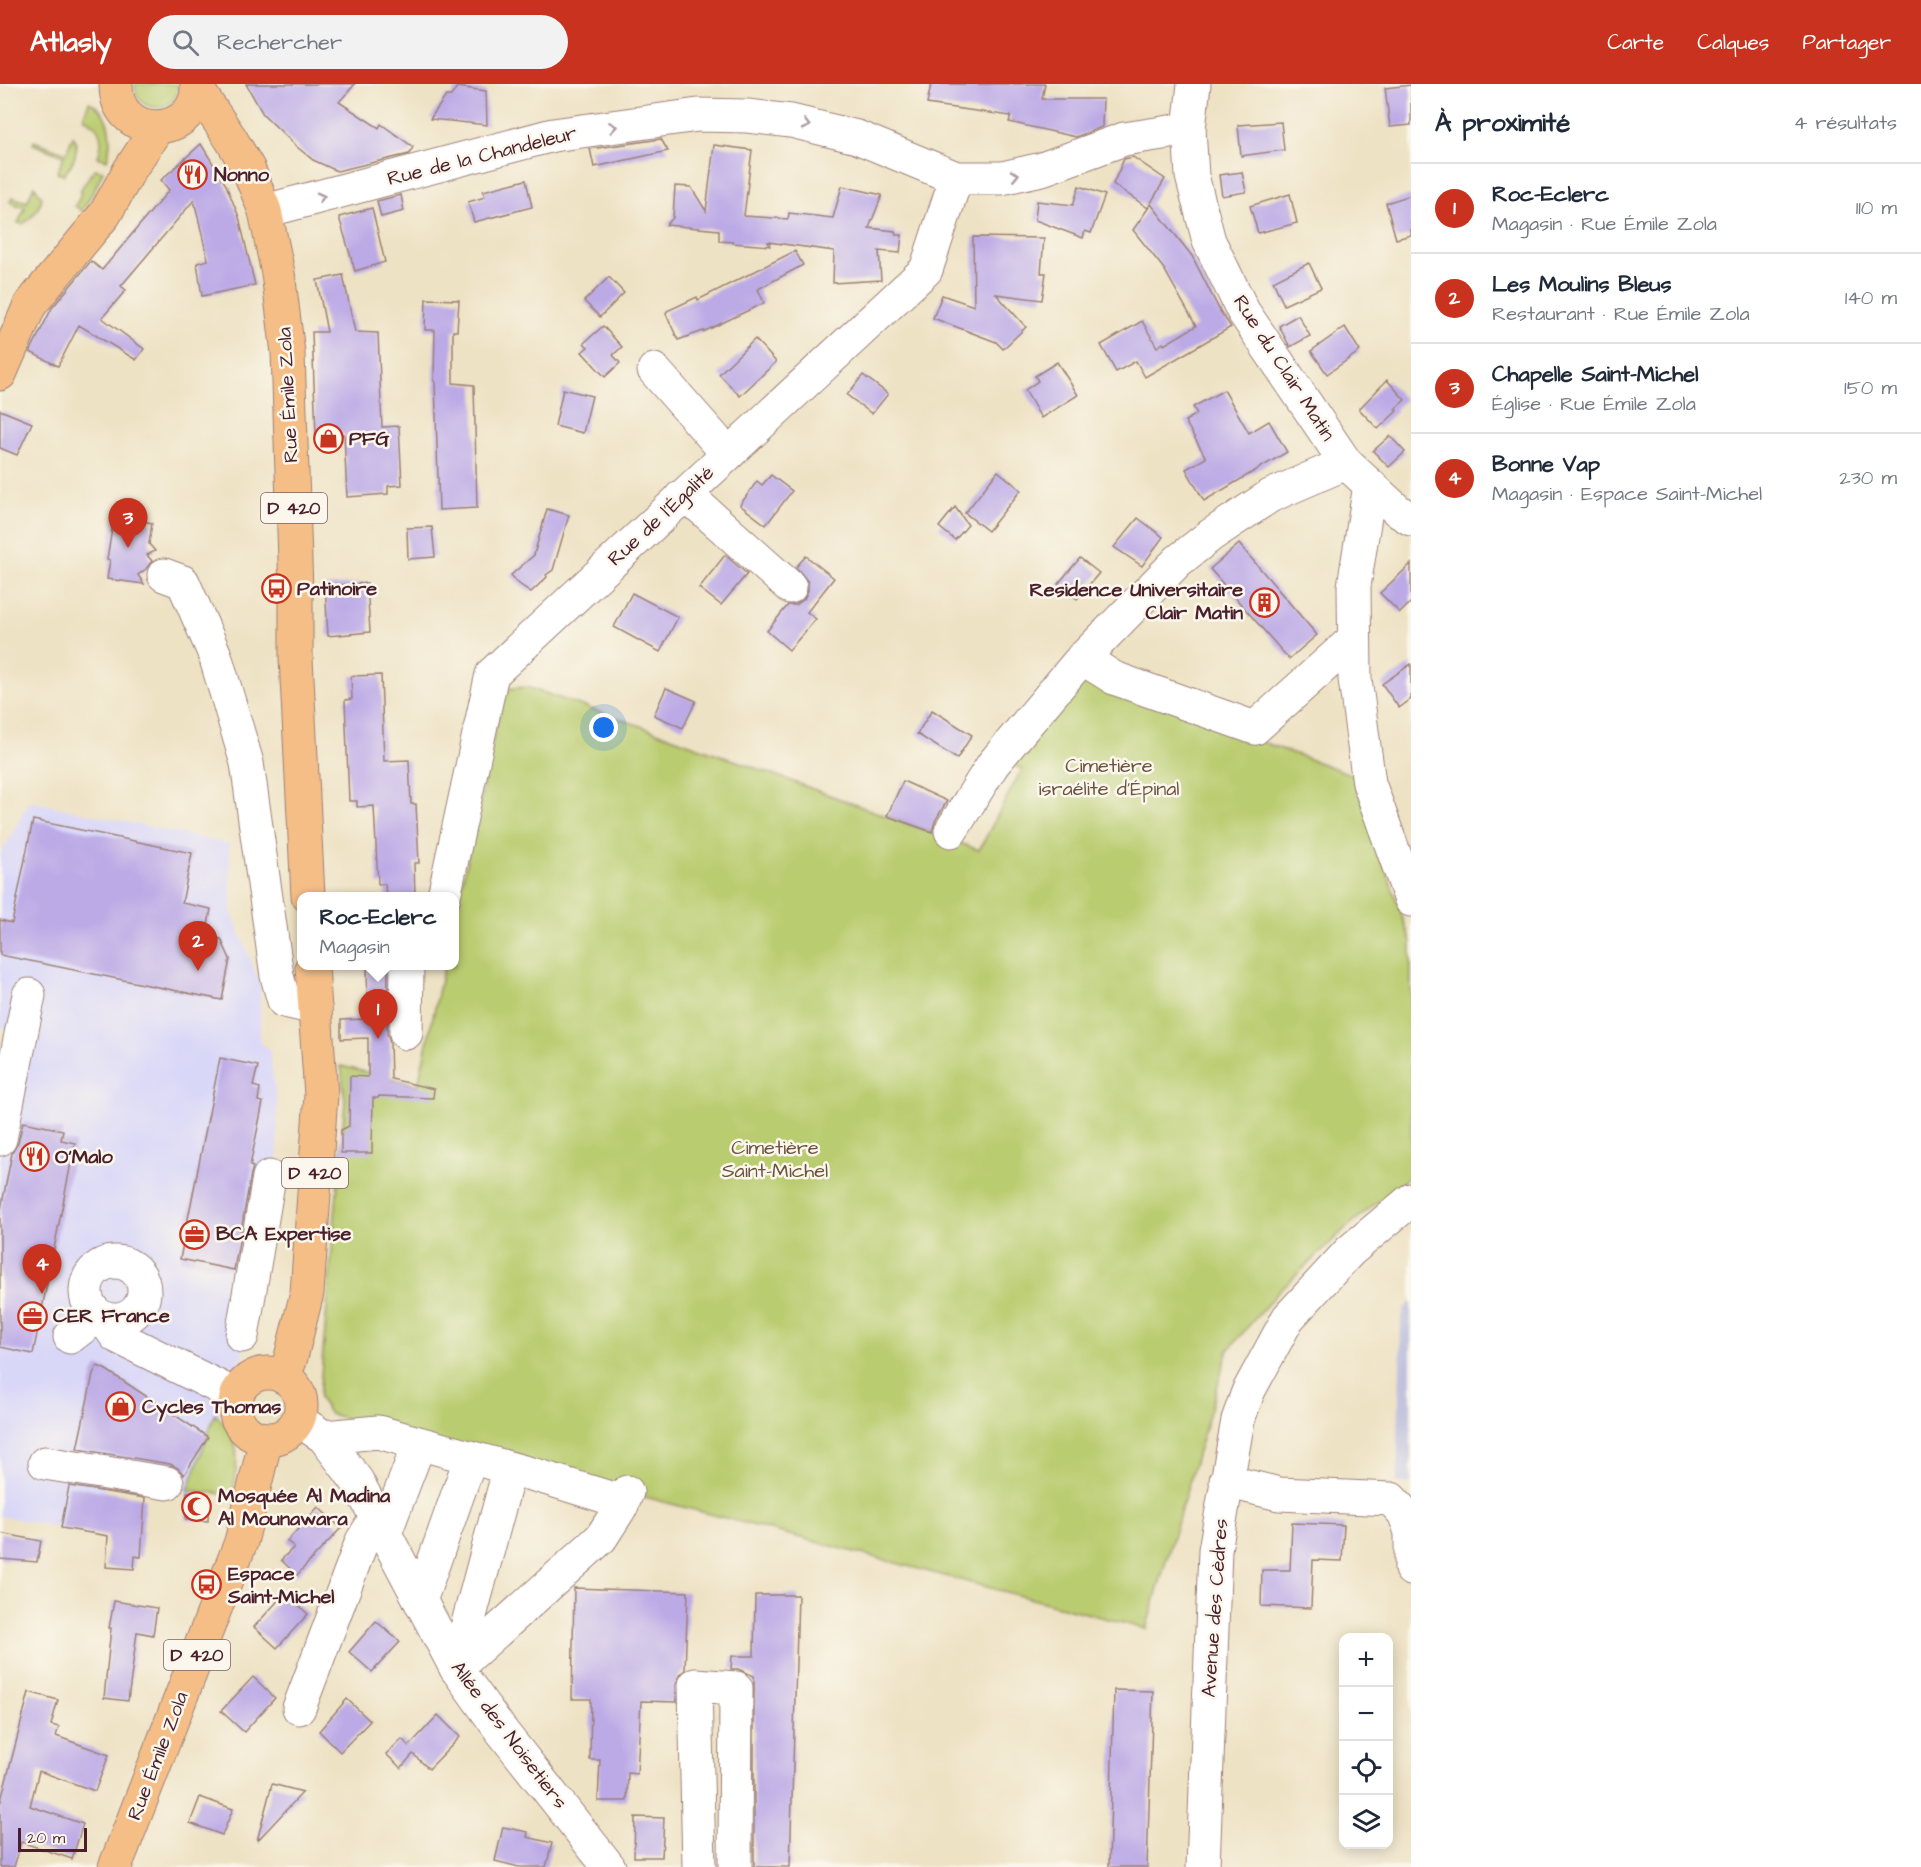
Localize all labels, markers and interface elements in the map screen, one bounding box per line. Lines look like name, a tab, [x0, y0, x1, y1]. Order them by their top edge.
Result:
search box	[148, 15, 568, 69]
text: Atlasly	[30, 23, 112, 62]
icon: search	[169, 26, 202, 59]
text: Rechercher	[217, 27, 342, 58]
text: Carte	[1607, 28, 1664, 57]
text: Calques	[1697, 28, 1769, 57]
text: Partager	[1802, 28, 1891, 57]
text: À proximité	[1435, 105, 1570, 141]
text: 4 résultats	[1794, 109, 1897, 137]
one-way arrow	[801, 117, 811, 130]
street label: Rue de la Chandeleur	[384, 119, 580, 193]
one-way arrow	[608, 121, 617, 133]
restaurant icon: Nonno	[177, 159, 209, 191]
place label: Nonno	[214, 161, 270, 189]
one-way arrow	[1009, 170, 1019, 183]
text: Roc-Eclerc	[1492, 179, 1609, 210]
one-way arrow	[316, 191, 326, 204]
text: 1	[1453, 194, 1456, 222]
text: 110 m	[1856, 194, 1897, 222]
text: Magasin · Rue Émile Zola	[1492, 210, 1717, 238]
text: Les Moulins Bleus	[1492, 269, 1672, 300]
text: 2	[1449, 284, 1460, 312]
text: 140 m	[1845, 284, 1897, 312]
street label: Rue du Clair Matin	[1226, 289, 1342, 447]
text: Restaurant · Rue Émile Zola	[1492, 300, 1750, 328]
street label: Rue Émile Zola	[270, 326, 306, 464]
text: Chapelle Saint-Michel	[1492, 359, 1699, 390]
text: 3	[1449, 374, 1460, 402]
text: 150 m	[1844, 374, 1897, 402]
text: Église · Rue Émile Zola	[1492, 390, 1696, 418]
shop icon: PFG	[312, 423, 344, 455]
place label: PFG	[349, 425, 390, 453]
text: Bonne Vap	[1492, 449, 1600, 480]
street label: Rue de l'Égalité	[602, 459, 721, 573]
text: 4	[1448, 464, 1461, 492]
text: 230 m	[1839, 464, 1897, 492]
text: Magasin · Espace Saint-Michel	[1492, 480, 1762, 508]
road number: D 420	[261, 493, 327, 523]
pin: 3	[108, 498, 148, 548]
bus stop icon: Patinoire	[260, 573, 292, 605]
place label: Patinoire	[297, 575, 377, 603]
place label: Residence Universitaire Clair Matin	[1030, 576, 1243, 627]
building icon: Residence Universitaire Clair Matin	[1248, 586, 1280, 618]
your location	[589, 713, 618, 742]
park label: Cimetière israélite d'Épinal	[1039, 752, 1180, 803]
popup	[297, 892, 459, 970]
text: Roc-Eclerc	[319, 902, 437, 933]
pin: 2	[178, 922, 218, 971]
text: Magasin	[319, 933, 390, 961]
pin: 1	[358, 990, 398, 1039]
park label: Cimetière Saint-Michel	[722, 1134, 828, 1185]
restaurant icon: O'Malo	[18, 1141, 50, 1173]
place label: O'Malo	[55, 1143, 114, 1171]
road number: D 420	[282, 1158, 348, 1188]
office icon: BCA Expertise	[179, 1218, 211, 1250]
place label: BCA Expertise	[216, 1220, 352, 1248]
pin: 4	[22, 1244, 62, 1294]
office icon: CER France	[16, 1300, 48, 1332]
place label: CER France	[53, 1302, 170, 1330]
shop icon: Cycles Thomas	[105, 1391, 137, 1423]
place label: Cycles Thomas	[142, 1393, 281, 1422]
place label: Mosquée Al Madina Al Mounawara	[218, 1482, 391, 1533]
mosque icon: Mosquée Al Madina Al Mounawara	[181, 1491, 213, 1523]
street label: Avenue des Cèdres	[1195, 1518, 1235, 1698]
place label: Espace Saint-Michel	[227, 1560, 334, 1611]
bus stop icon: Espace Saint-Michel	[191, 1569, 223, 1601]
map controls	[1339, 1633, 1393, 1849]
button: +	[1339, 1633, 1393, 1687]
road number: D 420	[164, 1640, 230, 1670]
street label: Allée des Noisetiers	[444, 1655, 574, 1815]
button: −	[1339, 1687, 1393, 1741]
street label: Rue Émile Zola	[121, 1688, 195, 1824]
button: locate	[1339, 1741, 1393, 1795]
button: layers	[1339, 1795, 1393, 1849]
scale bar	[18, 1825, 87, 1852]
text: 20 m	[27, 1827, 65, 1849]

